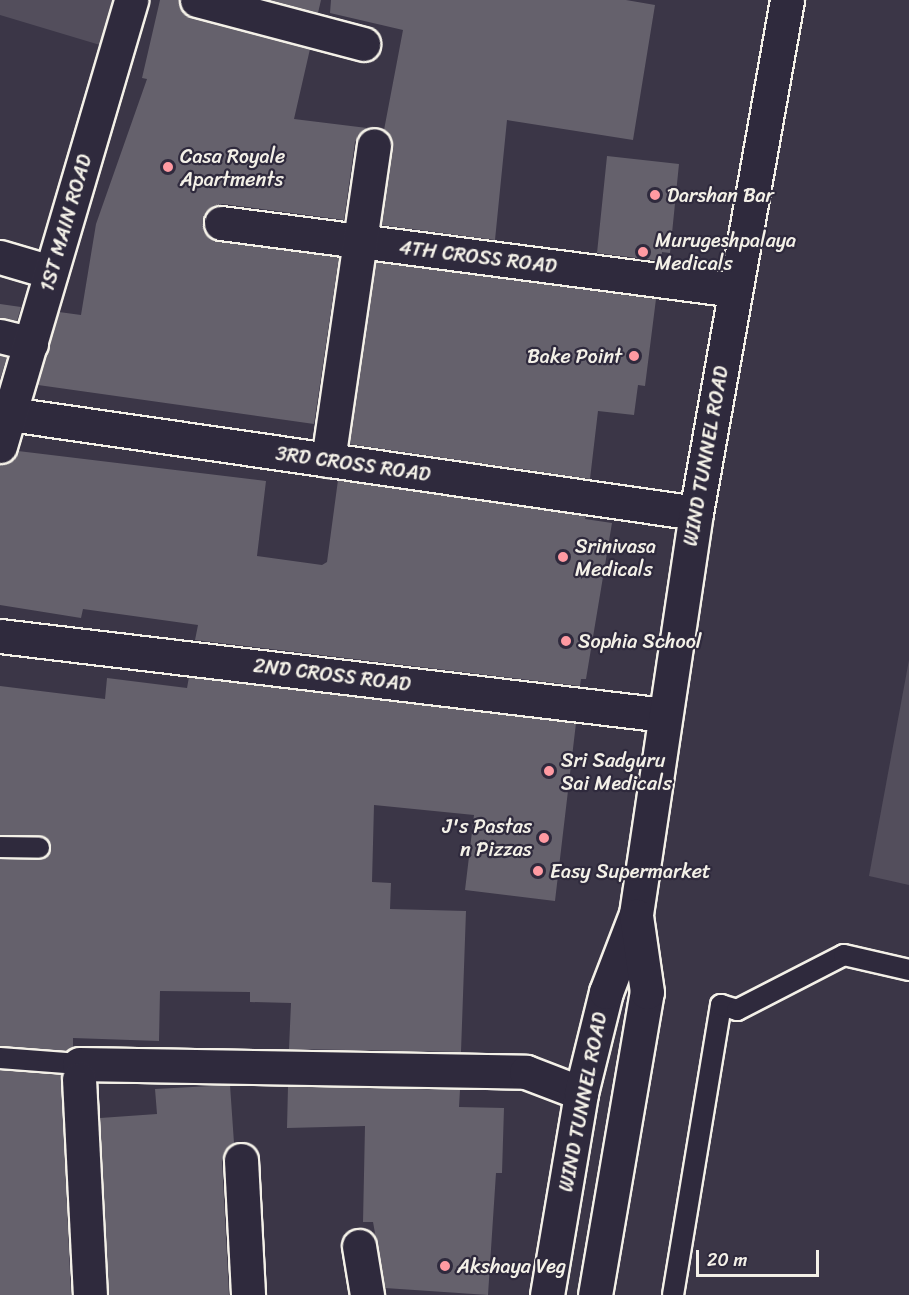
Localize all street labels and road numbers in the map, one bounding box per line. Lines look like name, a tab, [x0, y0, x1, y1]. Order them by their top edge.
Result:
street label: 1ST MAIN ROAD	[35, 152, 97, 294]
street label: 4TH CROSS ROAD	[398, 235, 558, 279]
street label: WIND TUNNEL ROAD	[678, 364, 734, 548]
street label: 3RD CROSS ROAD	[274, 441, 432, 487]
street label: 2ND CROSS ROAD	[252, 653, 412, 697]
street label: WIND TUNNEL ROAD	[554, 1010, 612, 1194]

